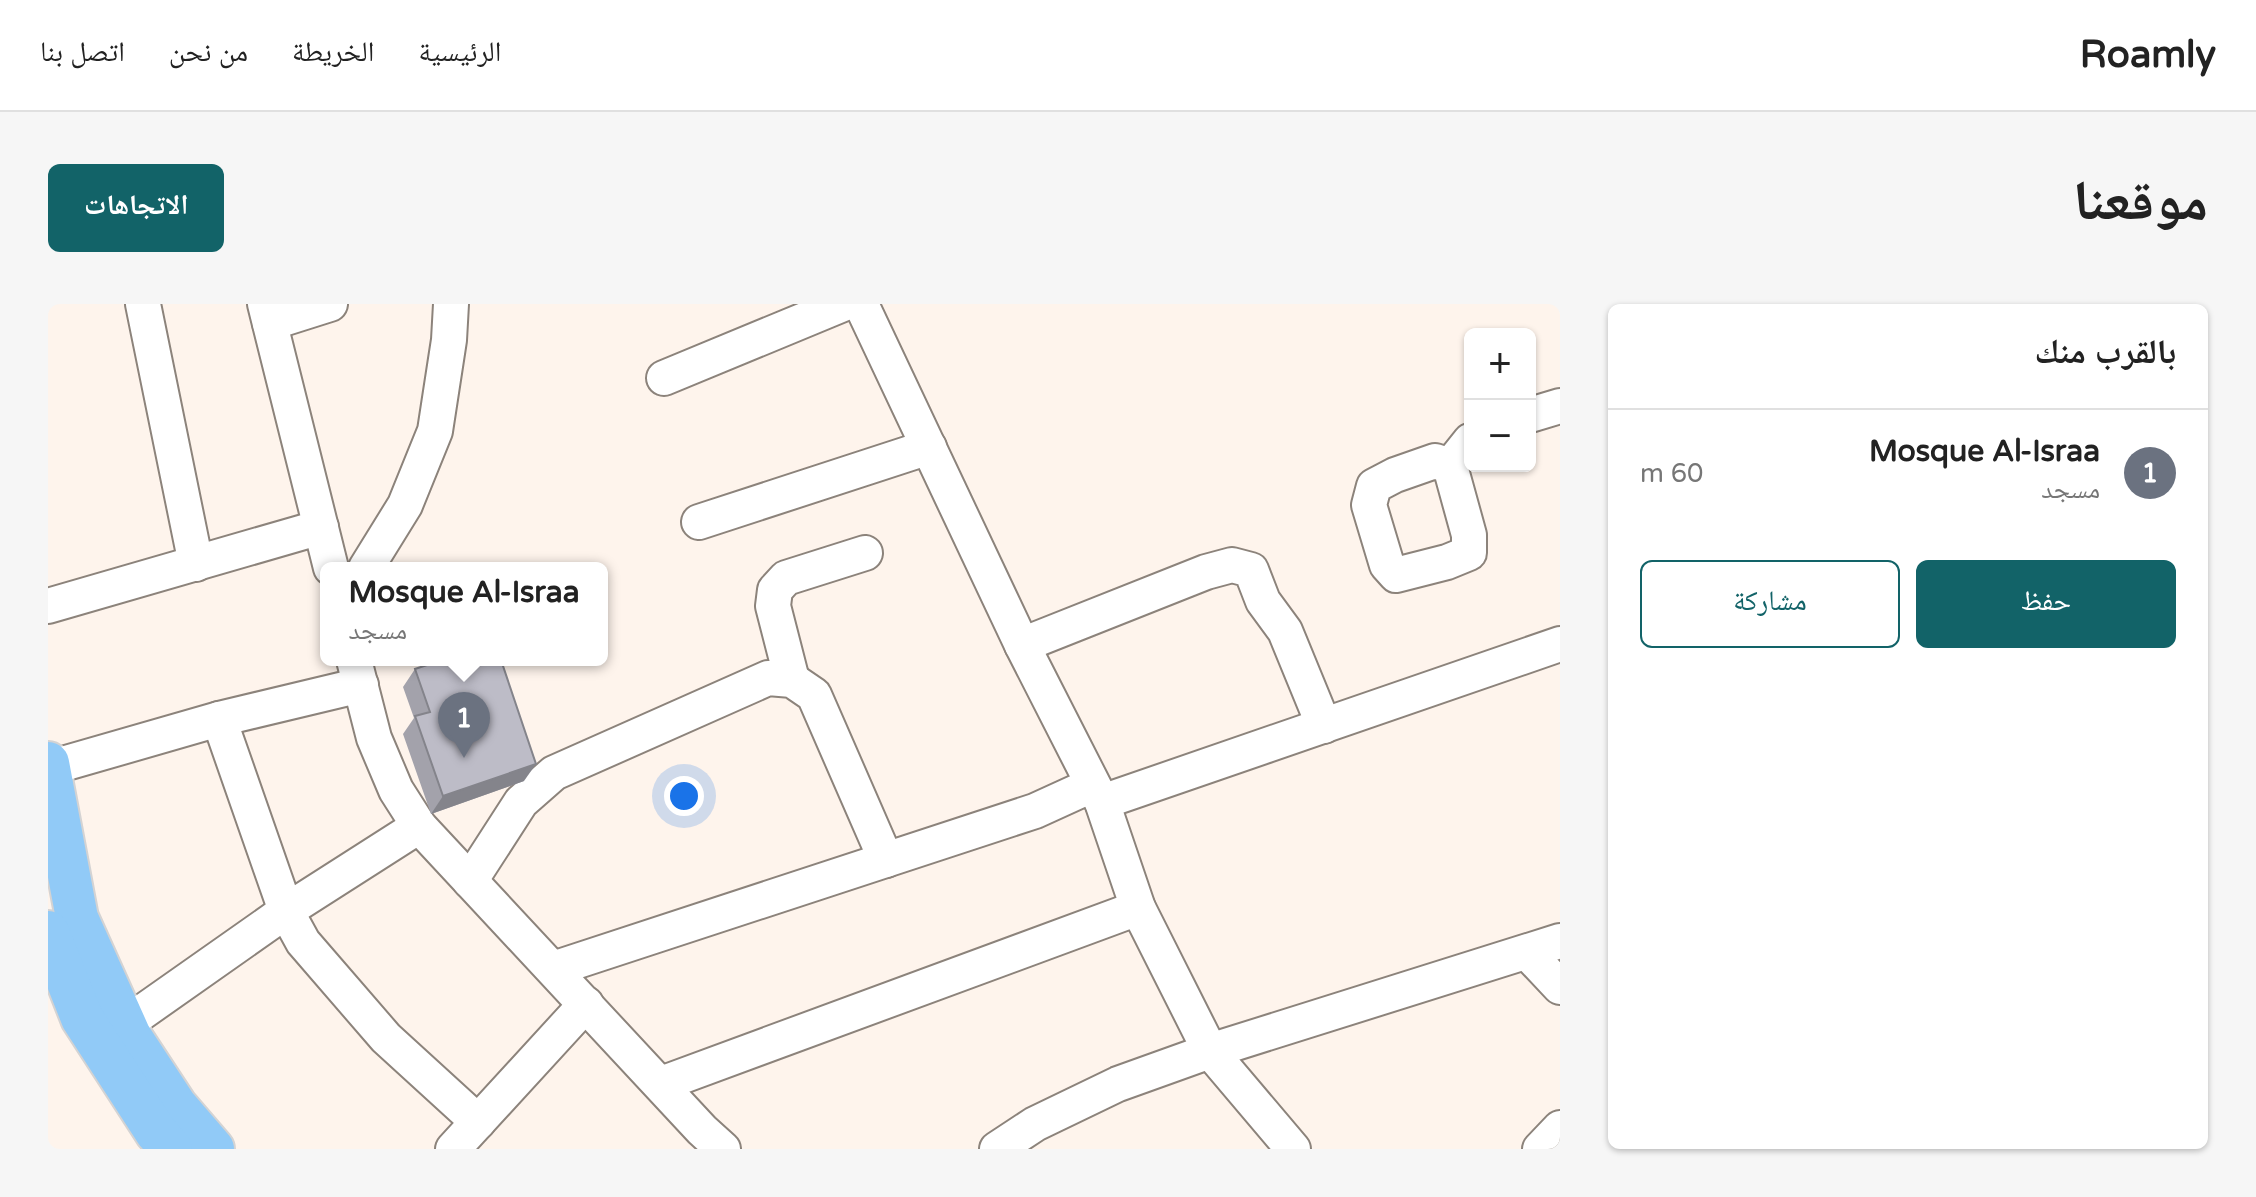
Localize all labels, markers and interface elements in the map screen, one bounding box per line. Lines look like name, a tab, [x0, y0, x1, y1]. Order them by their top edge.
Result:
text: Roamly	[2080, 32, 2216, 78]
text: اتصل بنا	[40, 35, 125, 69]
text: من نحن	[169, 35, 248, 69]
text: الخريطة	[292, 35, 374, 69]
text: الرئيسية	[418, 35, 501, 69]
button: الاتجاهات	[48, 164, 224, 252]
text: موقعنا	[2073, 169, 2208, 236]
map controls	[1464, 328, 1536, 472]
button: +	[1464, 328, 1536, 400]
text: بالقرب منك	[2034, 332, 2176, 373]
button: −	[1464, 400, 1536, 472]
text: Mosque Al-Israa	[1869, 433, 2100, 470]
text: 60 m	[1640, 458, 1703, 489]
text: 1	[2142, 458, 2158, 489]
text: مسجد	[2041, 474, 2100, 505]
button: مشاركة	[1640, 560, 1900, 648]
button: حفظ	[1916, 560, 2176, 648]
popup	[320, 562, 608, 666]
text: Mosque Al-Israa	[348, 574, 580, 611]
text: مسجد	[348, 615, 407, 646]
pin: 1	[438, 692, 490, 758]
your location	[664, 776, 704, 816]

